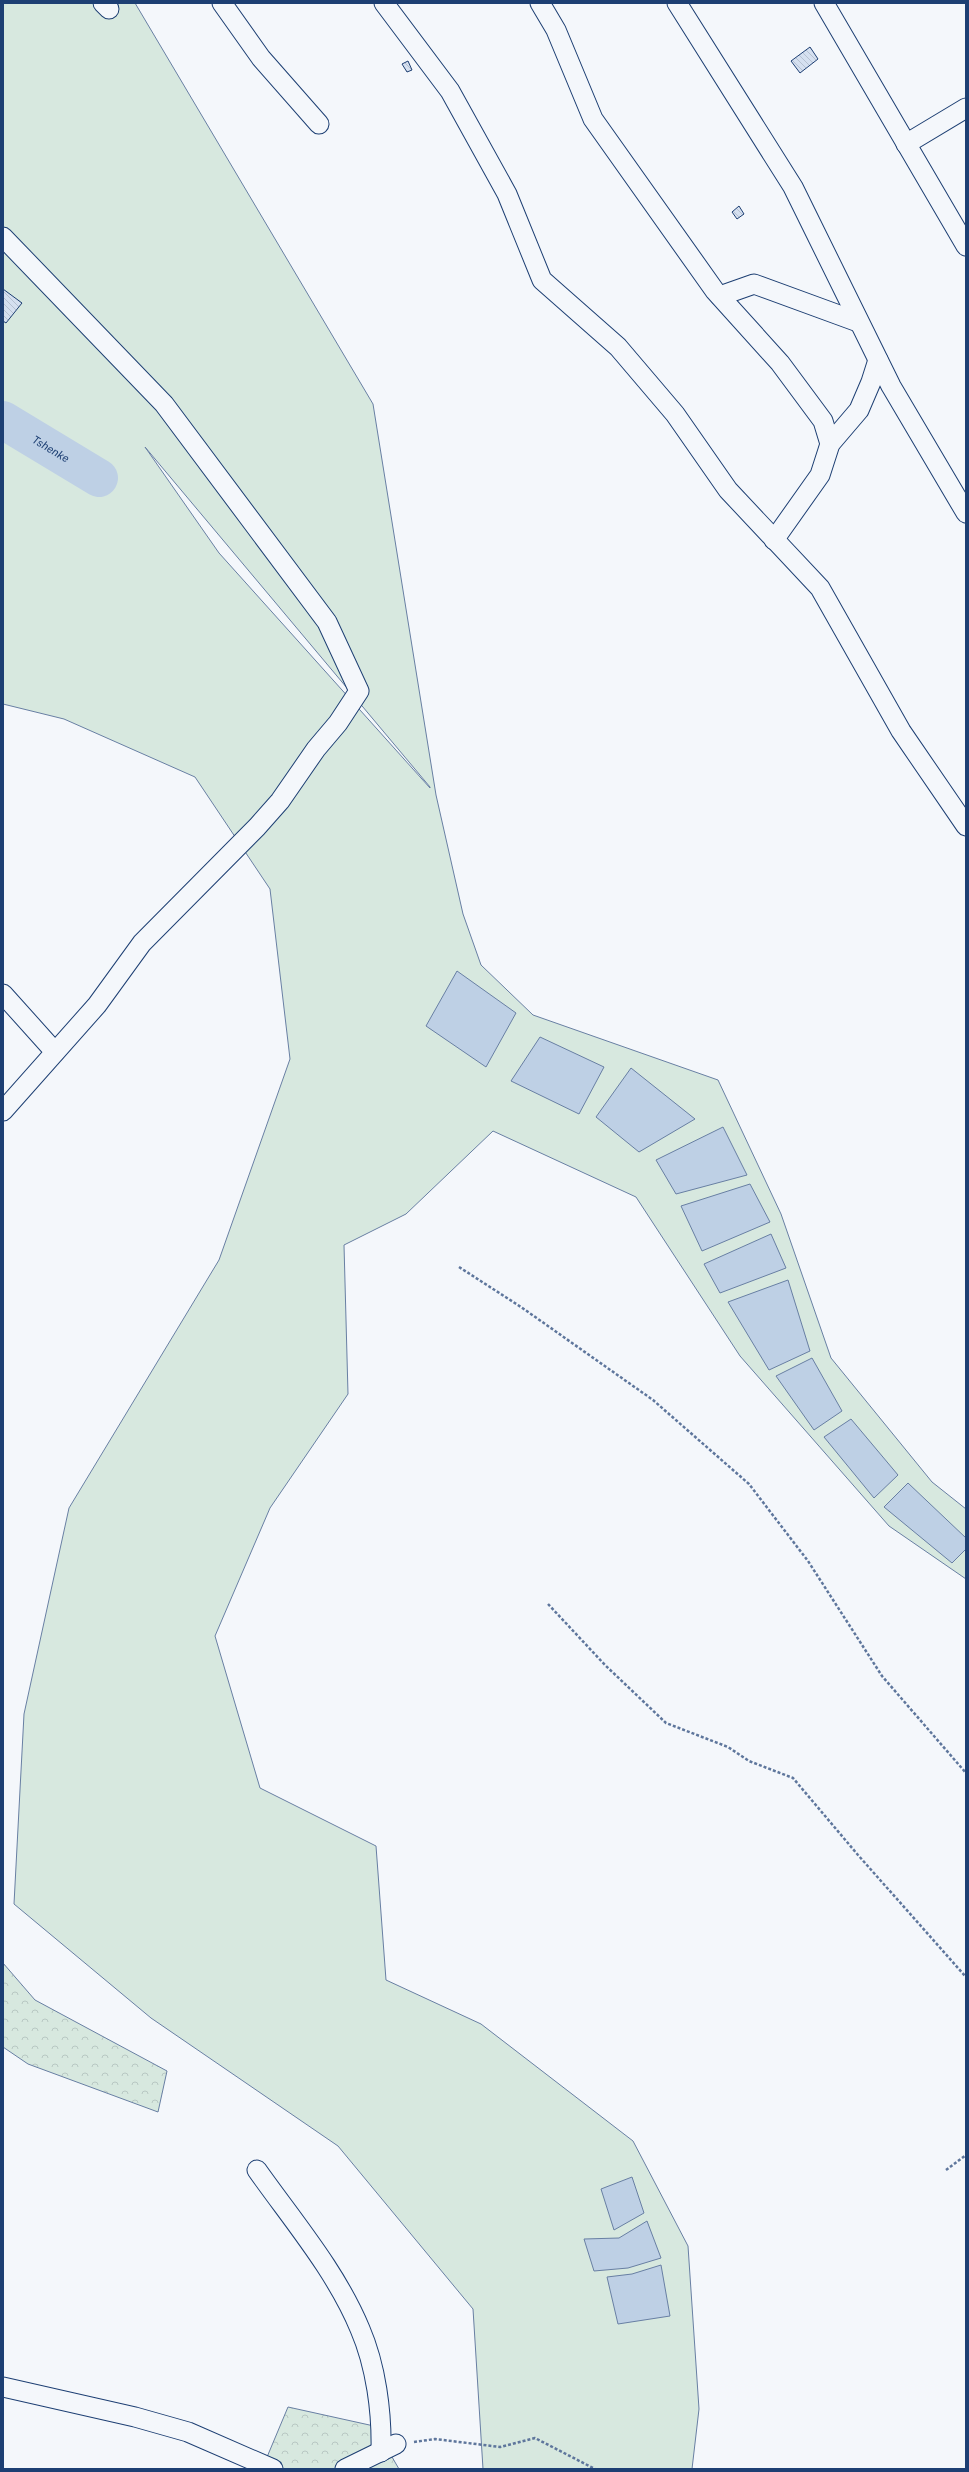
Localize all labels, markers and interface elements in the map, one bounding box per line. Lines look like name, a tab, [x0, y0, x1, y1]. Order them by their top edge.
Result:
water label: Tshenke	[30, 433, 72, 465]

